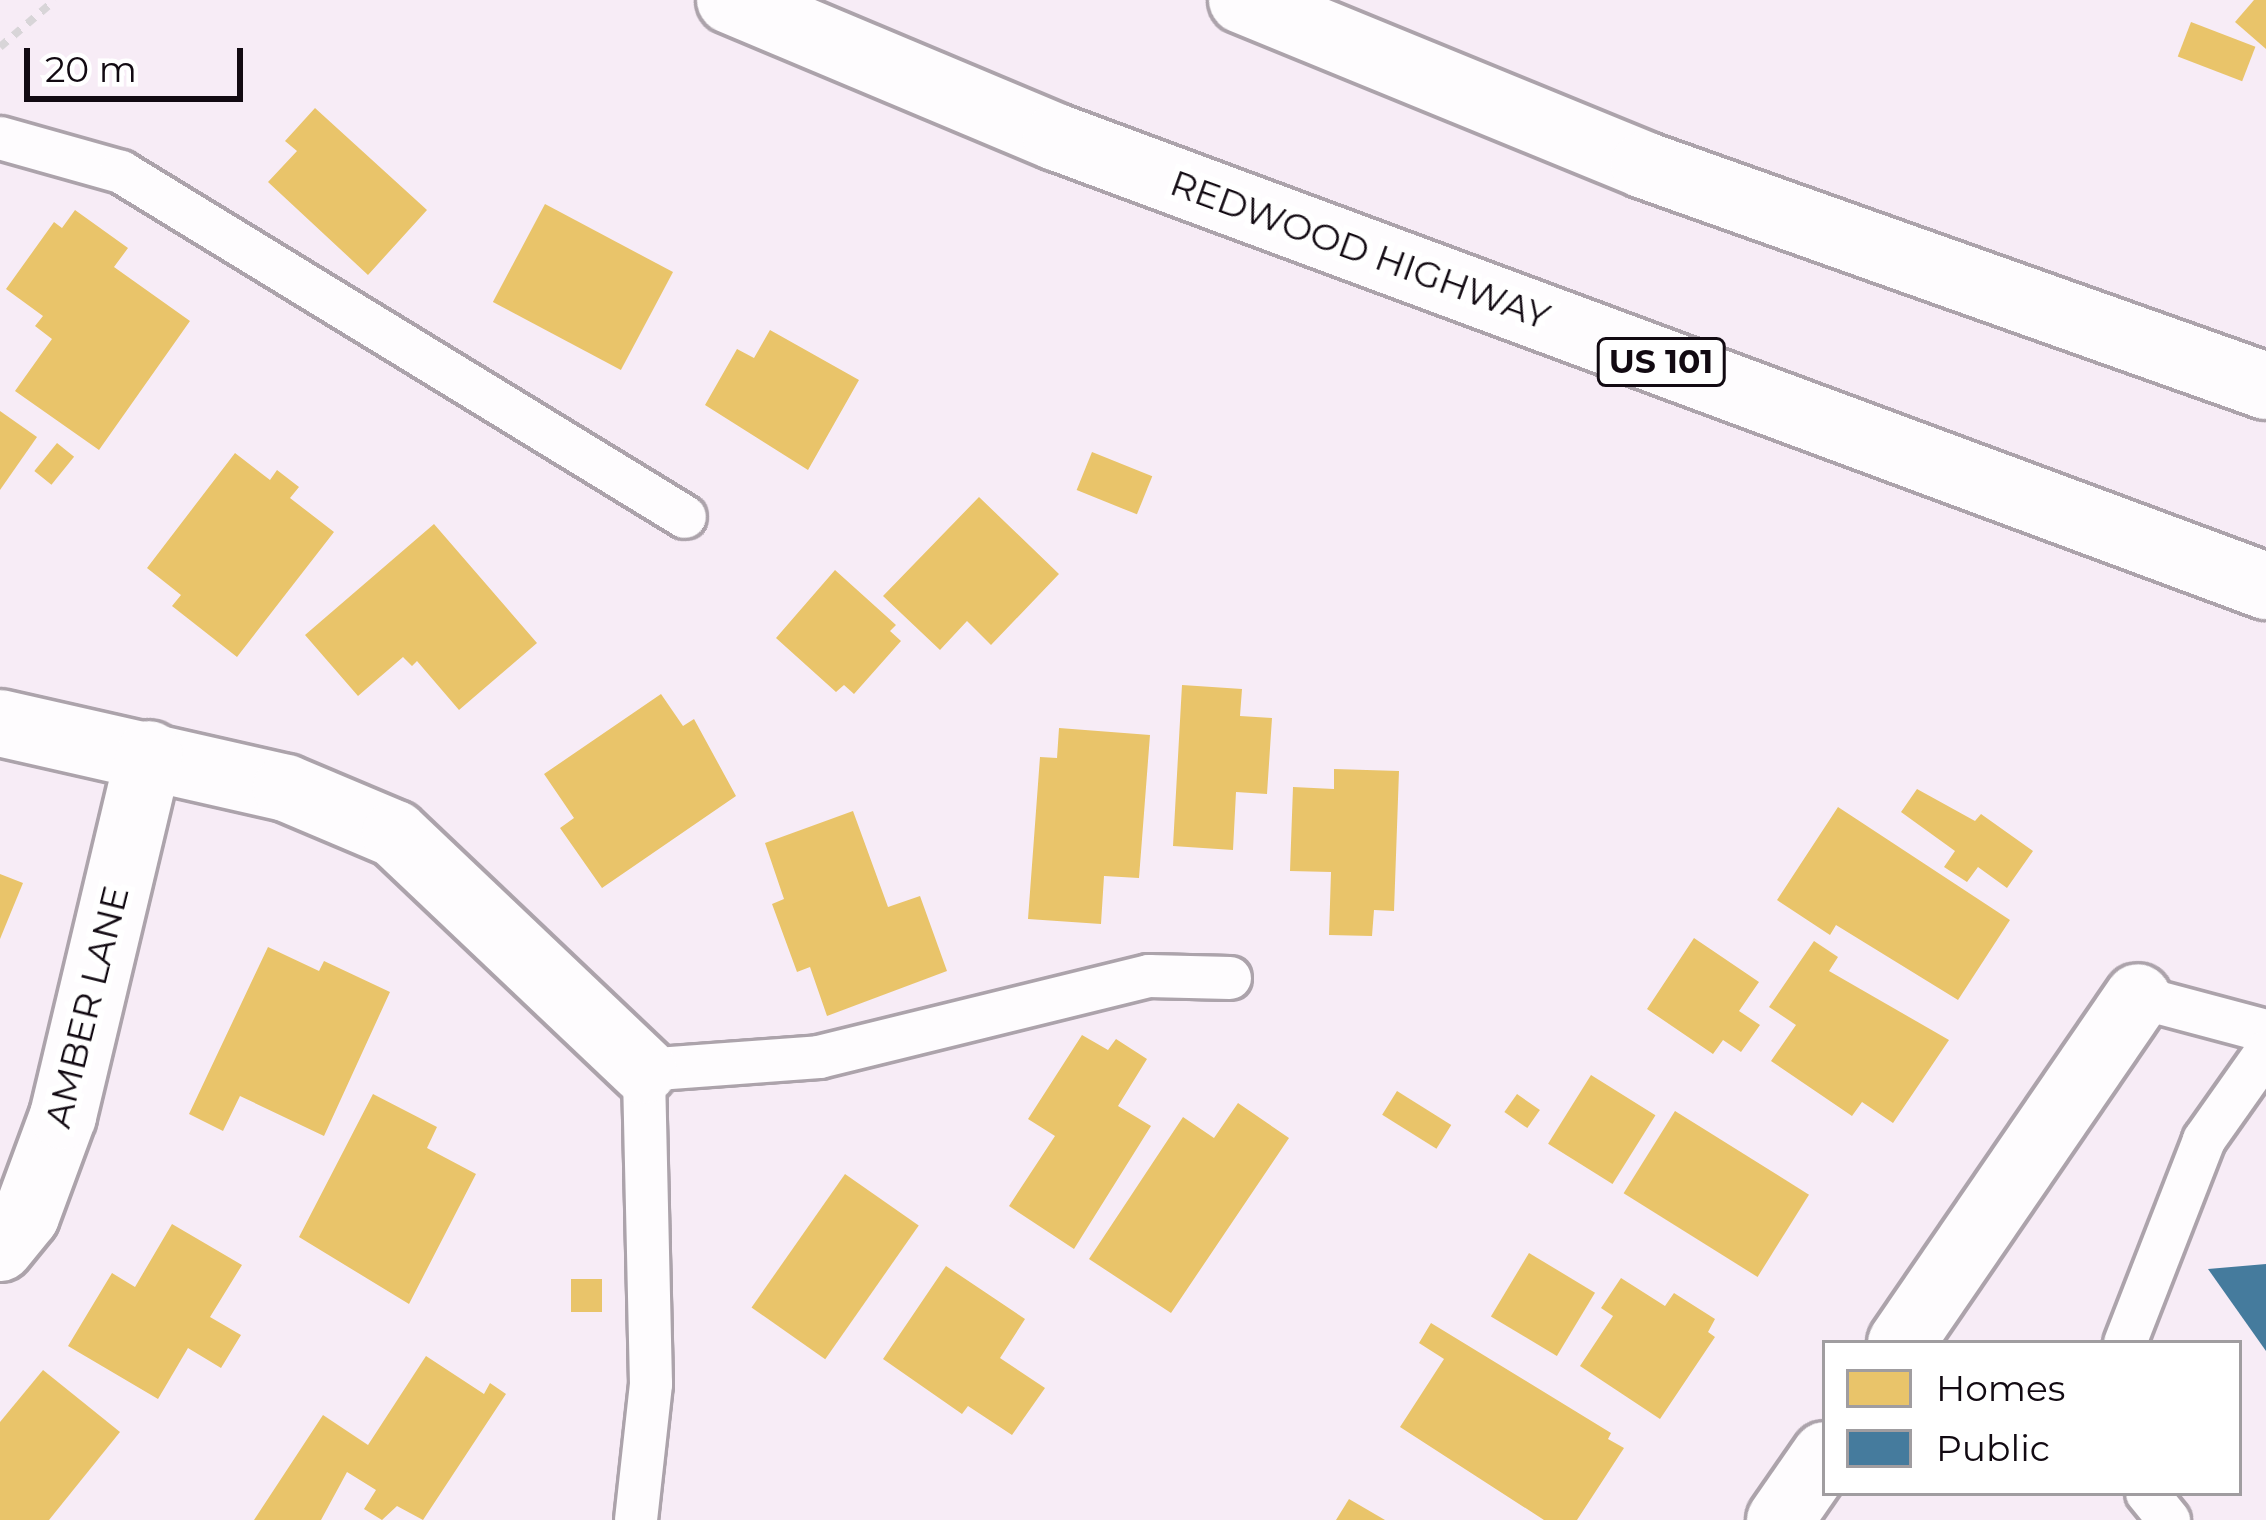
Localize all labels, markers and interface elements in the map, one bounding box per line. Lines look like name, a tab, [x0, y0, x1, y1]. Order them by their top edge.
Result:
scale bar	[30, 24, 249, 98]
text: 20 m	[45, 47, 137, 91]
street label: REDWOOD HIGHWAY	[1165, 161, 1555, 339]
road number: US 101	[1595, 335, 1727, 389]
street label: AMBER LANE	[36, 882, 138, 1132]
legend	[1822, 1340, 2242, 1496]
text: Homes	[1936, 1366, 2065, 1410]
text: Public	[1936, 1426, 2050, 1470]

